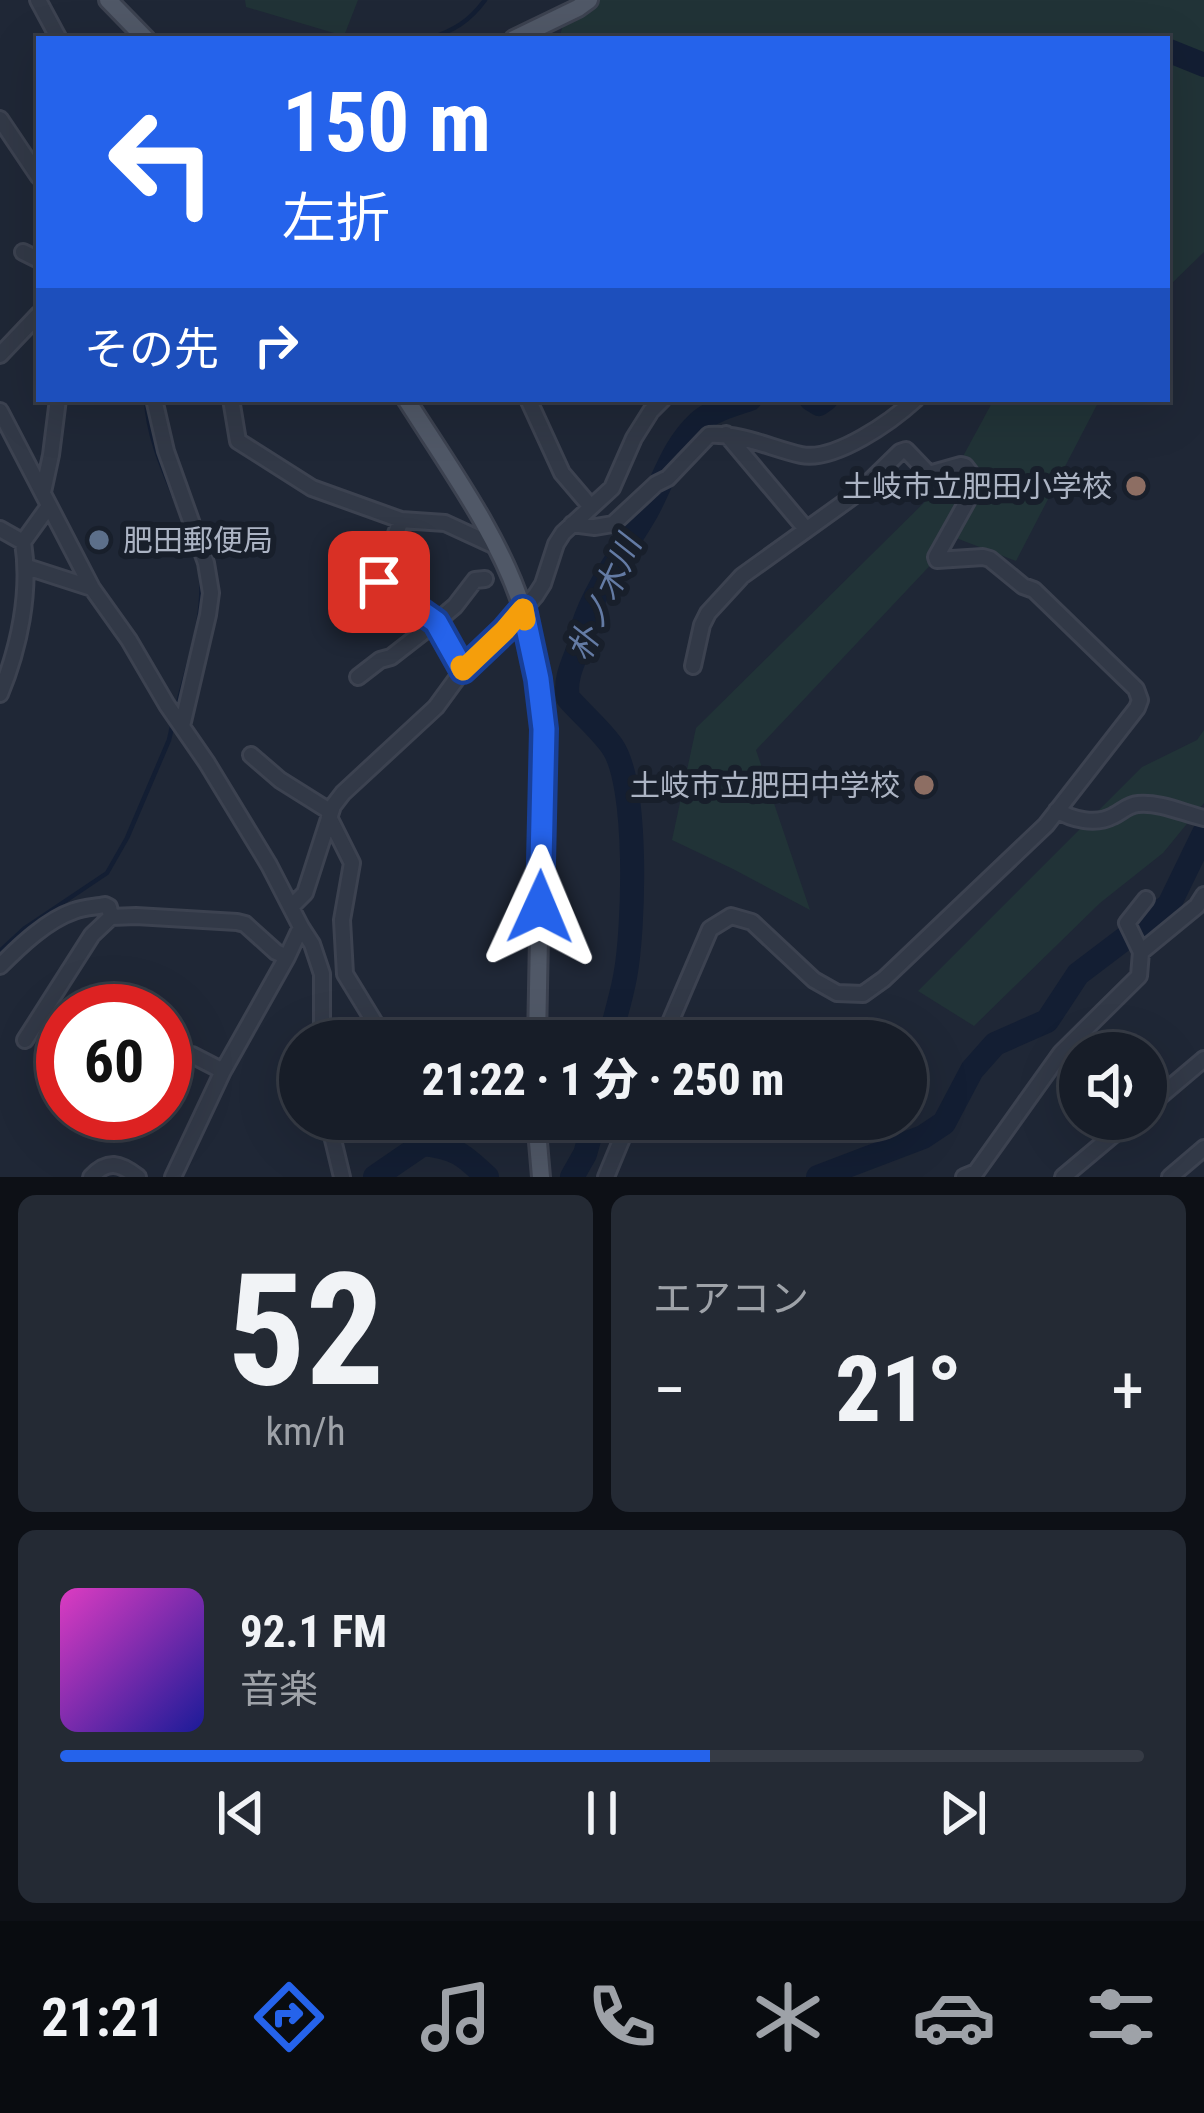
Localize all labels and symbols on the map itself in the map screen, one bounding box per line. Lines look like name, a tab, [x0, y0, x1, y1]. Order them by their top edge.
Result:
place label: 土岐市立肥田小学校	[842, 469, 1112, 504]
marker: 土岐市立肥田小学校	[1123, 473, 1149, 499]
place label: 肥田郵便局	[123, 523, 273, 558]
marker: 肥田郵便局	[86, 527, 112, 553]
water label: 朴ノ木川	[559, 527, 650, 666]
pin	[328, 531, 430, 633]
place label: 土岐市立肥田中学校	[630, 768, 900, 803]
marker: 土岐市立肥田中学校	[911, 772, 937, 798]
position arrow	[477, 844, 603, 970]
speed limit sign: 60	[36, 984, 192, 1140]

